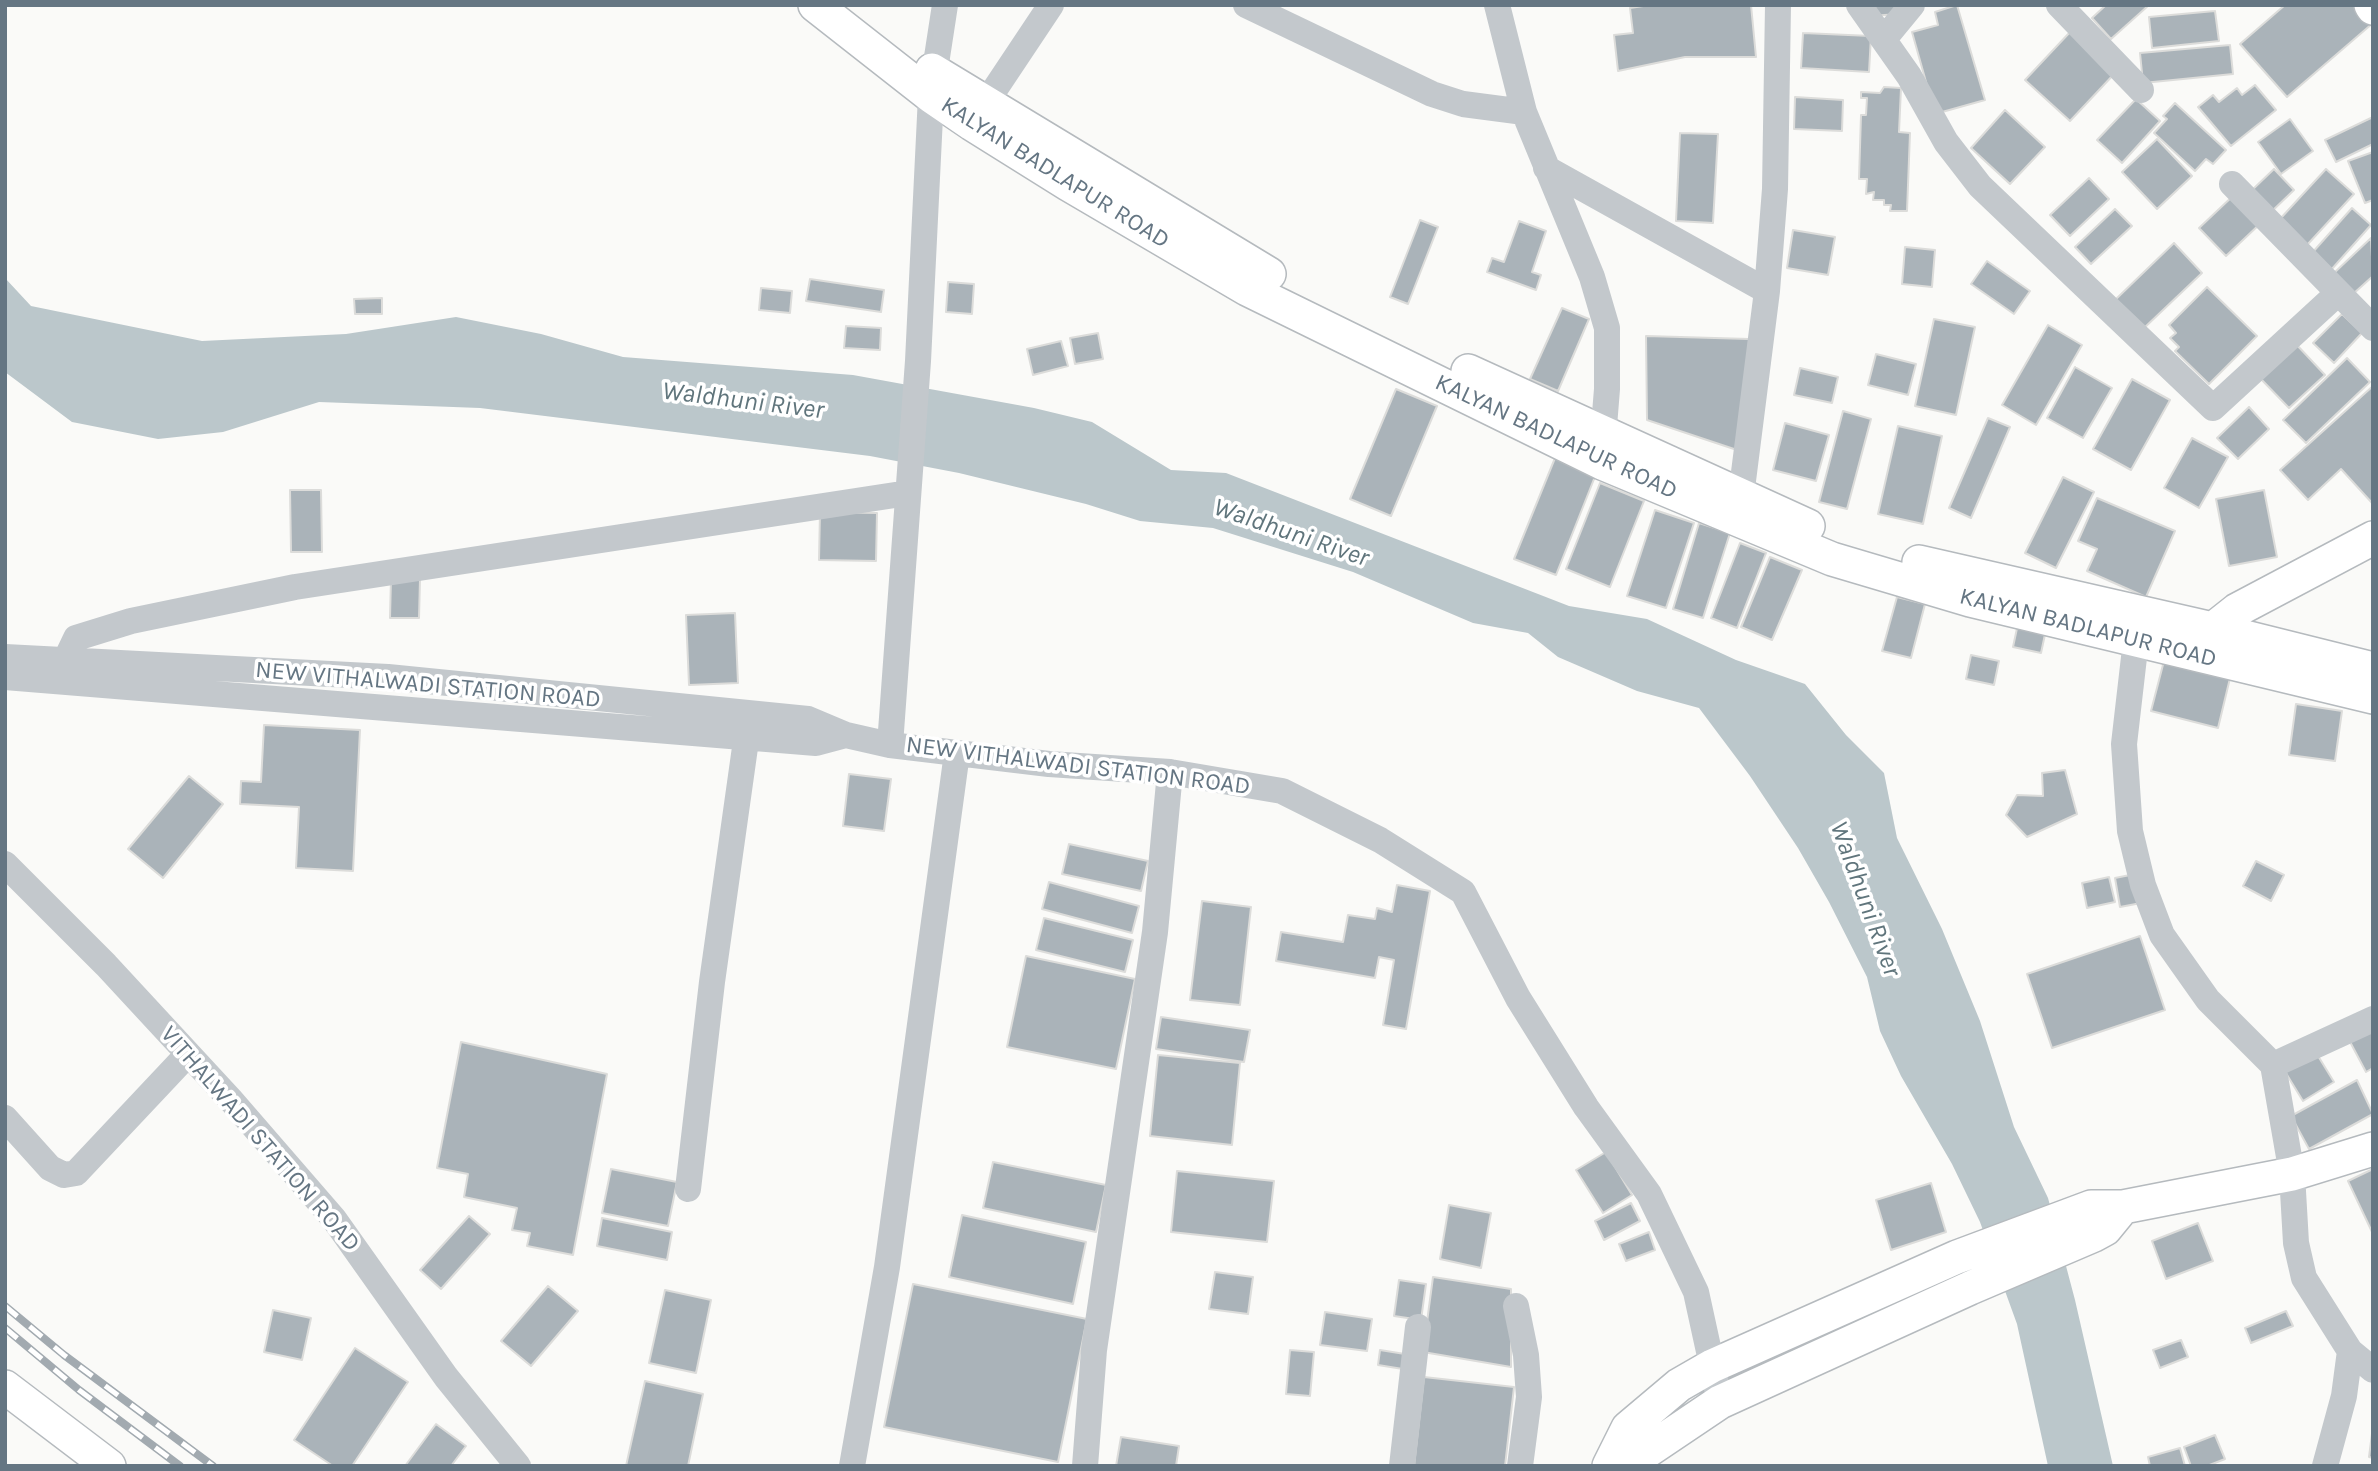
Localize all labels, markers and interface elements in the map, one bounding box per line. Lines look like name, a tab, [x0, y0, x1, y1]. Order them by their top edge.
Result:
street label: KALYAN BADLAPUR ROAD	[935, 91, 1175, 255]
street label: KALYAN BADLAPUR ROAD	[1430, 368, 1682, 506]
water label: Waldhuni River	[660, 376, 826, 426]
water label: Waldhuni River	[1209, 492, 1373, 574]
street label: KALYAN BADLAPUR ROAD	[1956, 582, 2220, 674]
street label: NEW VITHALWADI STATION ROAD	[254, 656, 602, 714]
street label: NEW VITHALWADI STATION ROAD	[904, 731, 1252, 801]
water label: Waldhuni River	[1823, 817, 1907, 981]
street label: VITHALWADI STATION ROAD	[154, 1020, 366, 1258]

